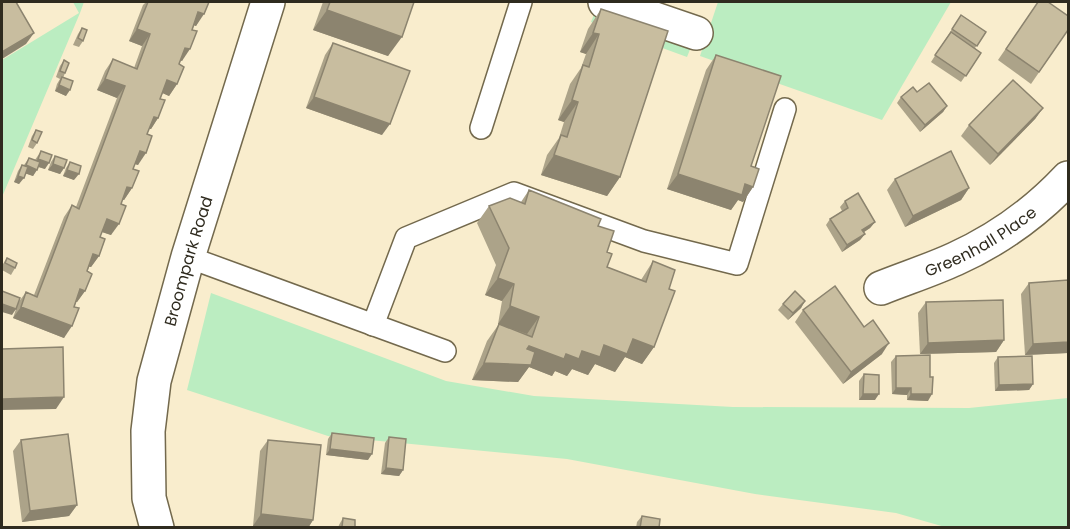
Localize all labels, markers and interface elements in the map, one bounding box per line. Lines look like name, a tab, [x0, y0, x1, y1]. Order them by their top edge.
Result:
street label: Broompark Road	[159, 193, 218, 329]
street label: Greenhall Place	[921, 201, 1041, 282]

